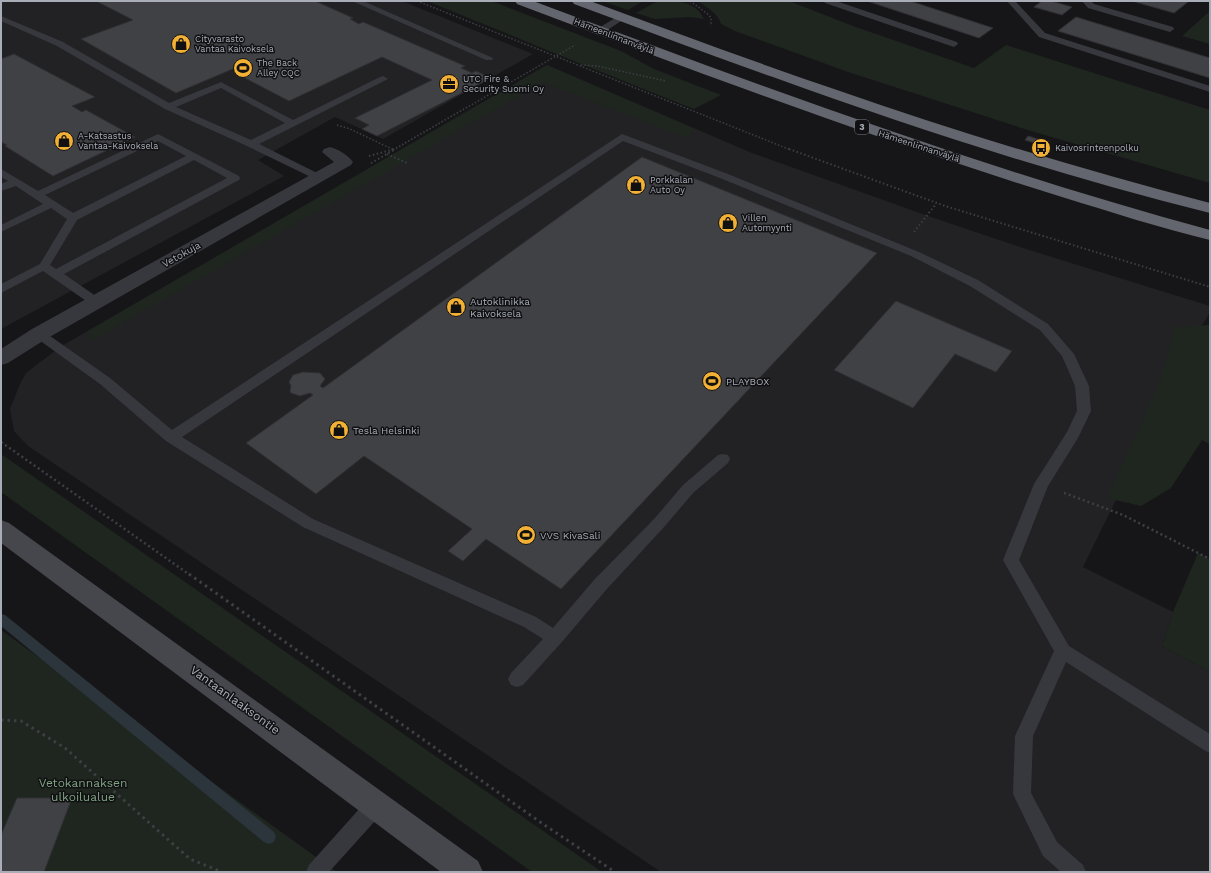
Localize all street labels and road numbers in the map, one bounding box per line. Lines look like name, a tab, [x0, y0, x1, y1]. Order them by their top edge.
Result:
street label: Hämeenlinnanväylä	[573, 16, 655, 56]
road number: 3	[855, 120, 869, 134]
street label: Hämeenlinnanväylä	[877, 128, 961, 164]
street label: Vetokuja	[160, 239, 203, 269]
street label: Vantaanlaaksontie	[188, 663, 283, 737]

